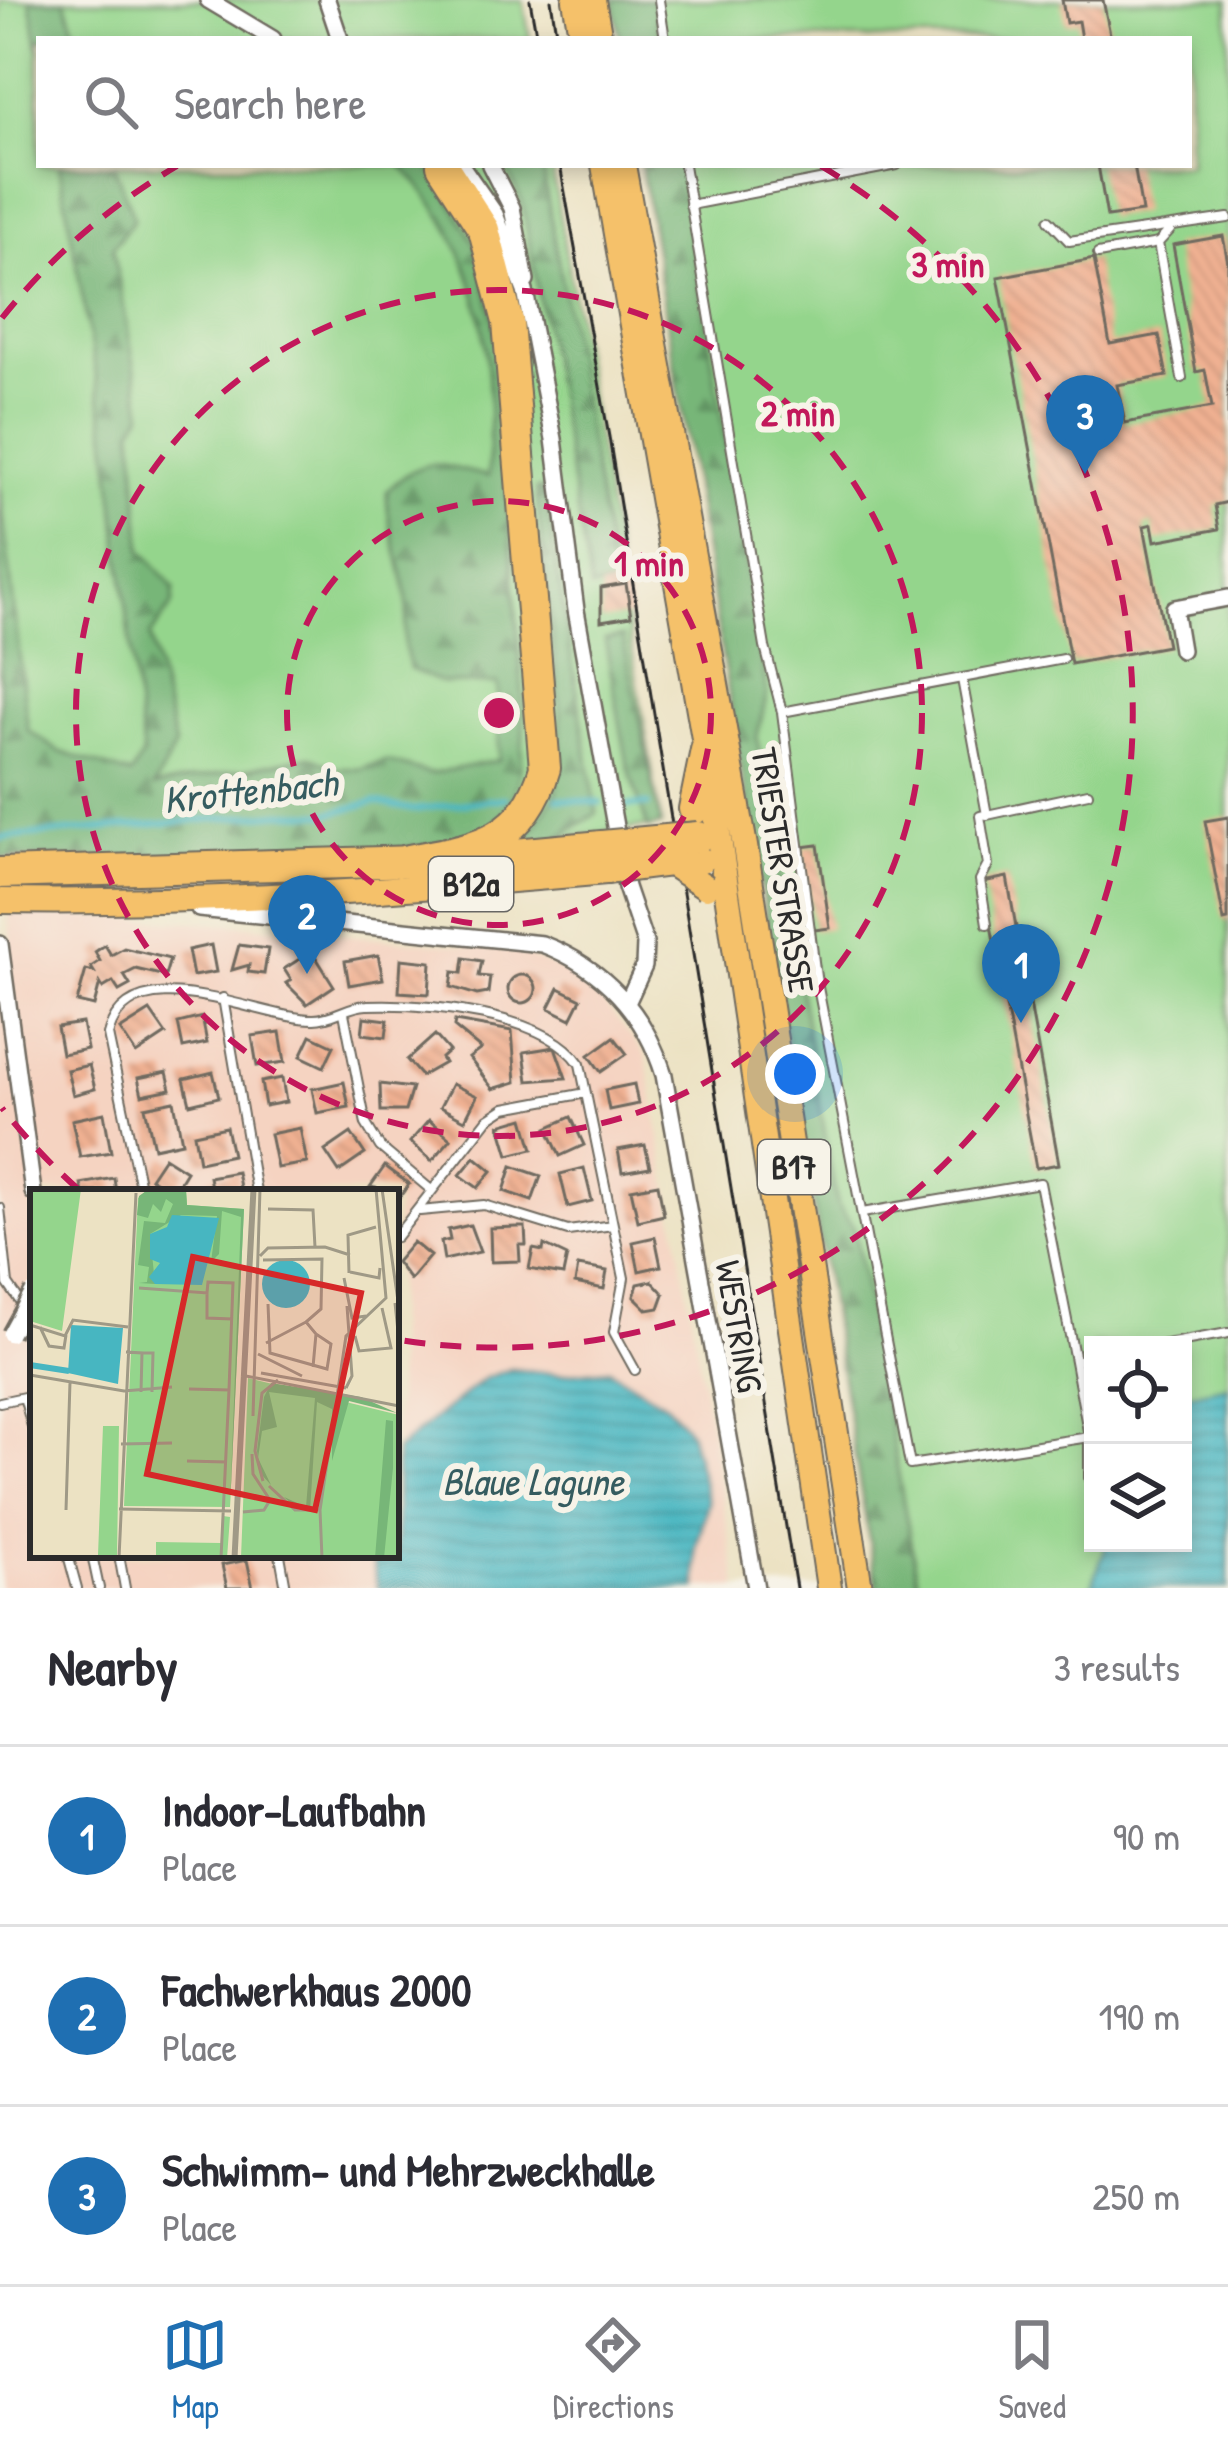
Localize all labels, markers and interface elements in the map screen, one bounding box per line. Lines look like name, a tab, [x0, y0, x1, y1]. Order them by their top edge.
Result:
search box	[36, 36, 1192, 168]
icon: search	[78, 69, 144, 135]
text: Search here	[174, 72, 366, 133]
text: 3 min	[911, 239, 985, 288]
pin: 3	[1046, 375, 1124, 474]
text: 2 min	[761, 388, 835, 437]
text: 1 min	[614, 538, 684, 587]
centre of rings	[478, 692, 520, 734]
street label: TRIESTER STRASSE	[740, 744, 828, 996]
water label: Krottenbach	[161, 754, 342, 825]
road number: B12a	[429, 857, 513, 911]
pin: 2	[268, 875, 346, 974]
pin: 1	[982, 924, 1060, 1023]
your location	[765, 1044, 825, 1104]
road number: B17	[758, 1140, 830, 1194]
inset map	[30, 1189, 399, 1558]
street label: WESTRING	[704, 1256, 776, 1396]
map controls	[1084, 1336, 1192, 1552]
button: locate	[1084, 1336, 1192, 1444]
button: layers	[1084, 1444, 1192, 1552]
water label: Blaue Lagune	[442, 1454, 625, 1508]
text: Nearby	[48, 1632, 178, 1701]
text: 3 results	[1054, 1640, 1180, 1693]
text: Indoor-Laufbahn	[162, 1779, 426, 1840]
text: 1	[80, 1809, 94, 1862]
text: 90 m	[1113, 1809, 1180, 1862]
text: Place	[162, 1840, 237, 1893]
text: Fachwerkhaus 2000	[162, 1959, 471, 2020]
text: 2	[78, 1989, 96, 2042]
text: 190 m	[1099, 1989, 1180, 2042]
text: Place	[162, 2020, 237, 2073]
text: Schwimm- und Mehrzweckhalle	[162, 2139, 655, 2200]
text: 3	[78, 2169, 96, 2222]
text: 250 m	[1092, 2169, 1180, 2222]
text: Place	[162, 2200, 237, 2253]
tab: Map	[162, 2312, 228, 2428]
tab: Directions	[553, 2312, 674, 2428]
tab: Saved	[998, 2312, 1066, 2428]

